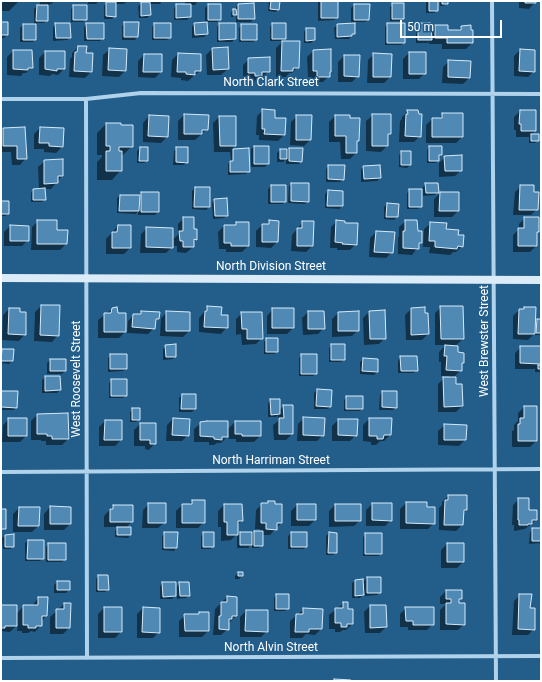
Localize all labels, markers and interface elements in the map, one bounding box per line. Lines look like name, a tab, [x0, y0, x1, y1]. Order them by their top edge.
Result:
scale bar	[402, 12, 504, 38]
text: 50 m	[407, 20, 434, 34]
street label: North Clark Street	[223, 76, 319, 90]
street label: North Division Street	[216, 260, 326, 274]
street label: West Brewster Street	[478, 285, 492, 397]
street label: West Roosevelt Street	[70, 320, 84, 438]
street label: North Harriman Street	[212, 454, 330, 468]
street label: North Alvin Street	[224, 641, 318, 655]

